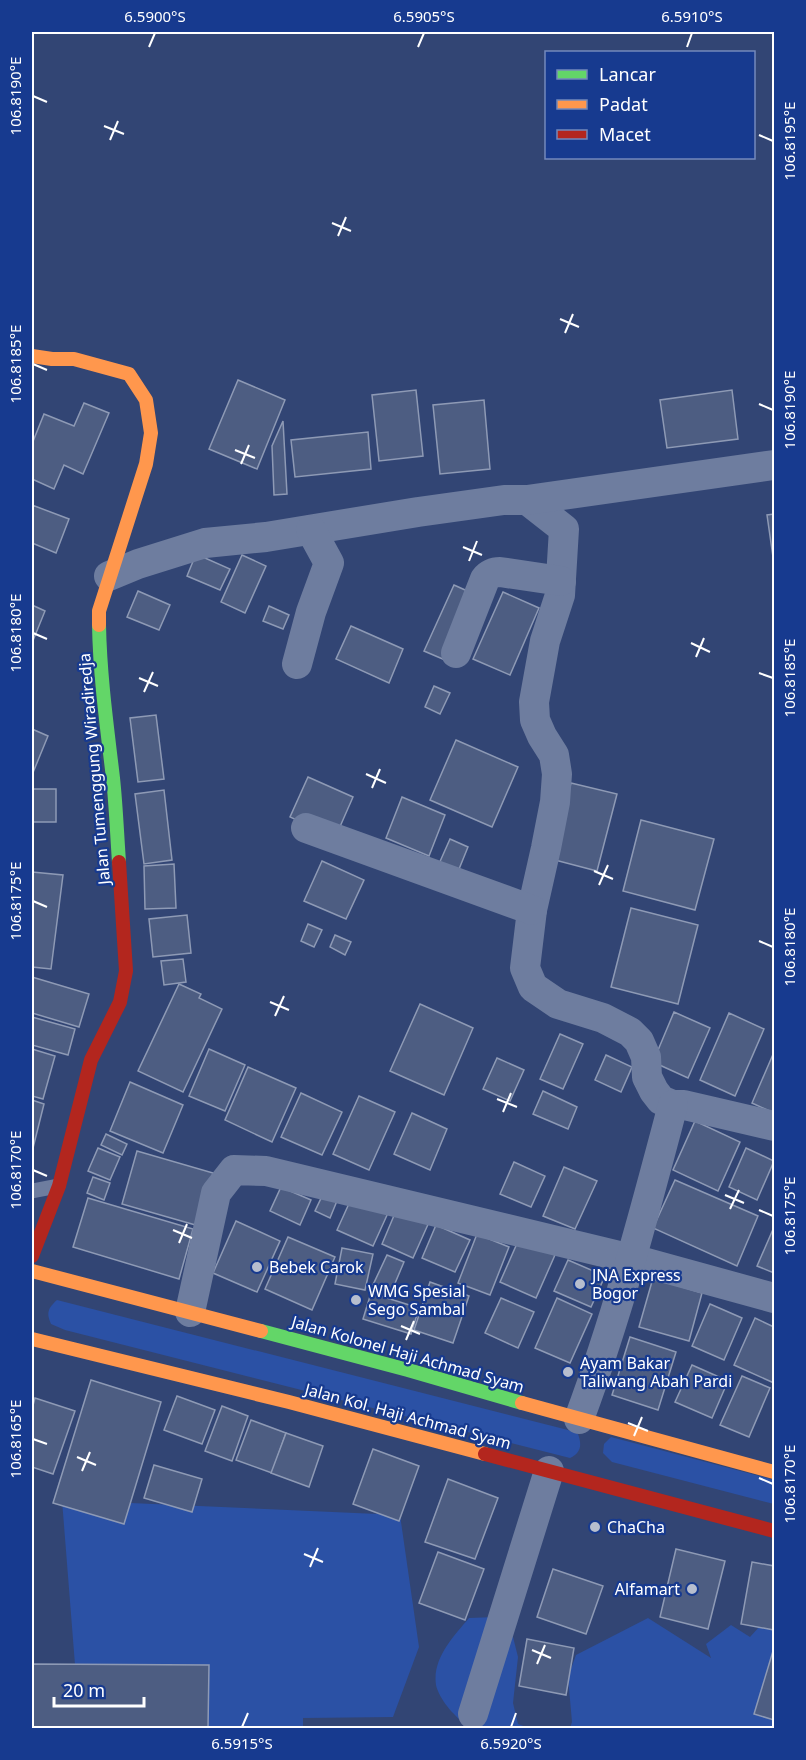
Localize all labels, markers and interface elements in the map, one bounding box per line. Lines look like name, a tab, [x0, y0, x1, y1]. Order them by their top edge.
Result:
text: 6.5900°S	[124, 6, 186, 26]
text: 6.5905°S	[393, 6, 455, 26]
text: 6.5910°S	[661, 6, 723, 26]
legend	[545, 51, 755, 159]
text: 106.8190°E	[5, 57, 25, 135]
text: Lancar	[599, 62, 656, 86]
text: Padat	[599, 92, 648, 116]
text: 106.8195°E	[779, 102, 799, 180]
text: Macet	[599, 122, 651, 146]
text: 106.8185°E	[5, 325, 25, 403]
text: 106.8190°E	[779, 371, 799, 449]
text: 106.8180°E	[5, 594, 25, 672]
text: 106.8185°E	[779, 639, 799, 717]
street label: Jalan Tumenggung Wiradiredja	[73, 652, 115, 888]
text: 106.8175°E	[5, 862, 25, 940]
text: 106.8180°E	[779, 908, 799, 986]
text: 106.8170°E	[5, 1131, 25, 1209]
text: 106.8175°E	[779, 1177, 799, 1255]
place label: Bebek Carok	[269, 1256, 364, 1278]
marker: Bebek Carok	[250, 1260, 264, 1274]
place label: JNA Express Bogor	[590, 1264, 681, 1304]
marker: JNA Express Bogor	[573, 1277, 587, 1291]
place label: WMG Spesial Sego Sambal	[368, 1280, 466, 1320]
marker: WMG Spesial Sego Sambal	[349, 1293, 363, 1307]
street label: Jalan Kolonel Haji Achmad Syam	[287, 1310, 527, 1398]
place label: Ayam Bakar Taliwang Abah Pardi	[580, 1352, 732, 1392]
marker: Ayam Bakar Taliwang Abah Pardi	[561, 1365, 575, 1379]
street label: Jalan Kol. Haji Achmad Syam	[301, 1377, 513, 1454]
text: 106.8165°E	[5, 1400, 25, 1478]
text: 106.8170°E	[779, 1445, 799, 1523]
place label: ChaCha	[607, 1516, 665, 1538]
marker: ChaCha	[588, 1520, 602, 1534]
place label: Alfamart	[615, 1578, 680, 1600]
marker: Alfamart	[685, 1582, 699, 1596]
scale bar	[54, 1670, 144, 1708]
text: 20 m	[63, 1678, 105, 1702]
text: 6.5915°S	[211, 1733, 273, 1753]
text: 6.5920°S	[480, 1733, 542, 1753]

